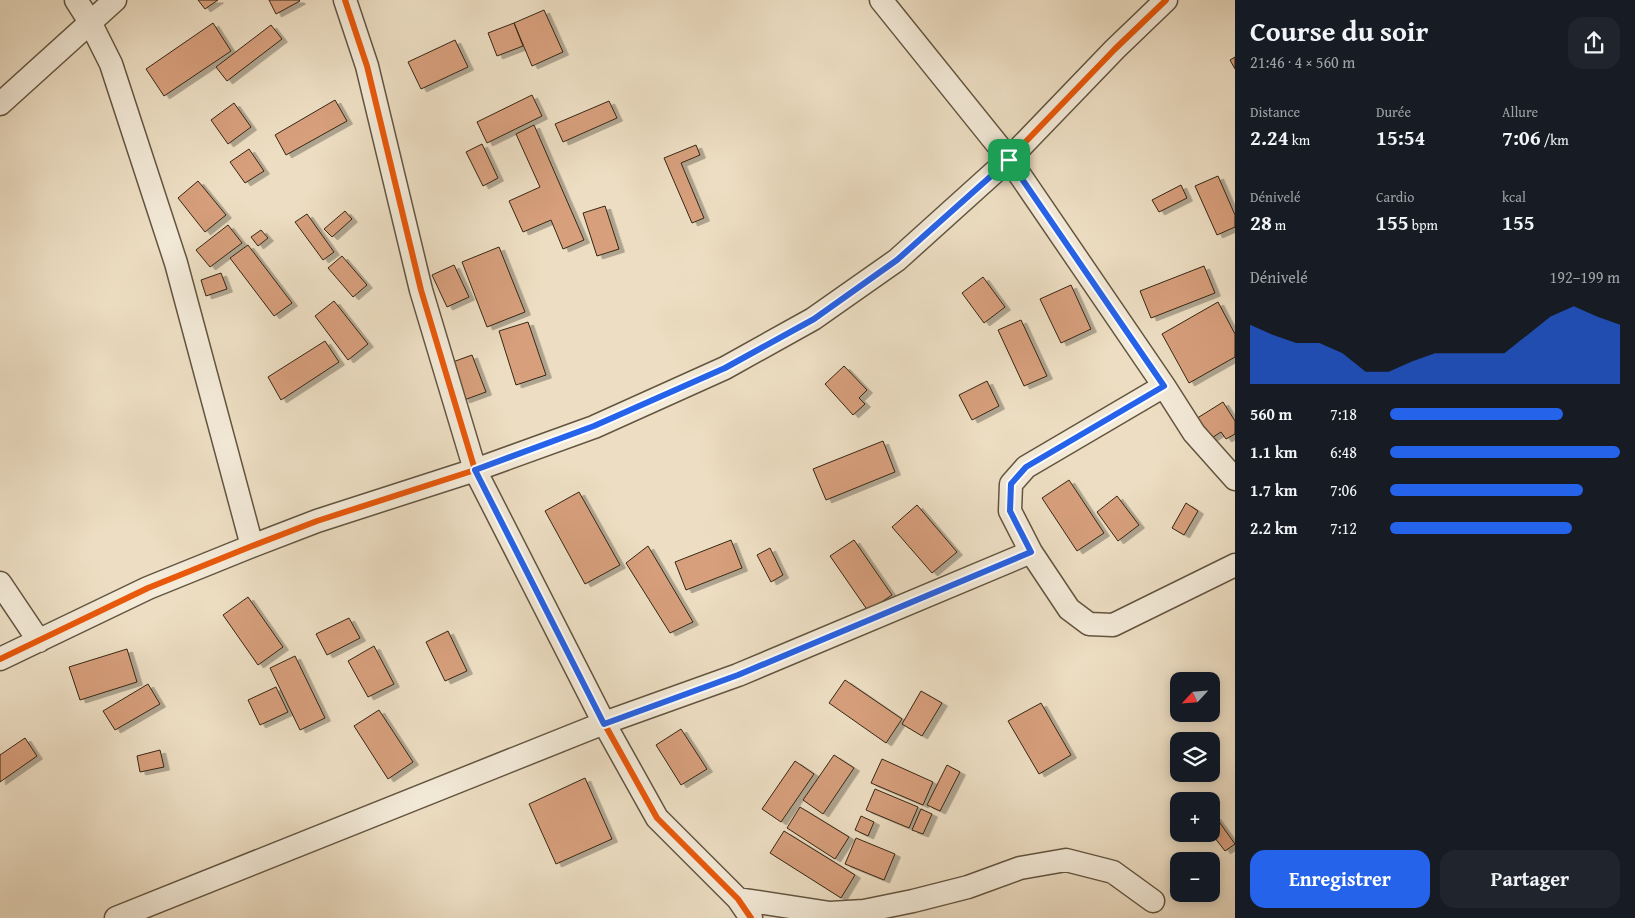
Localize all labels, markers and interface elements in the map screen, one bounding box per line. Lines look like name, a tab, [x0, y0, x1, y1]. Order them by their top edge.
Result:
text: Course du soir	[1250, 10, 1428, 51]
button: share	[1568, 17, 1620, 69]
text: 21:46 · 4 × 560 m	[1250, 50, 1355, 74]
text: Distance	[1250, 102, 1300, 122]
text: Durée	[1376, 102, 1411, 122]
text: Allure	[1502, 102, 1538, 122]
text: 2.24	[1250, 122, 1289, 153]
text: 15:54	[1376, 122, 1425, 153]
text: 7:06	[1502, 122, 1541, 153]
text: km	[1289, 130, 1310, 150]
text: /km	[1541, 130, 1569, 150]
pin	[988, 139, 1030, 181]
icon: arrive	[995, 146, 1023, 174]
text: Dénivelé	[1250, 187, 1301, 207]
text: Cardio	[1376, 187, 1414, 207]
text: kcal	[1502, 187, 1526, 207]
text: 28	[1250, 207, 1272, 238]
text: 155	[1376, 207, 1409, 238]
text: 155	[1502, 207, 1535, 238]
text: m	[1272, 215, 1286, 235]
text: bpm	[1409, 215, 1438, 235]
text: Dénivelé	[1250, 265, 1308, 289]
text: 192–199 m	[1550, 265, 1620, 289]
text: 560 m	[1250, 402, 1292, 426]
text: 7:18	[1330, 402, 1357, 426]
text: 1.1 km	[1250, 440, 1297, 464]
text: 6:48	[1330, 440, 1357, 464]
text: 1.7 km	[1250, 478, 1297, 502]
text: 7:06	[1330, 478, 1357, 502]
text: 2.2 km	[1250, 516, 1297, 540]
text: 7:12	[1330, 516, 1357, 540]
north arrow	[1170, 672, 1220, 722]
map controls	[1170, 672, 1220, 902]
button: layers	[1170, 732, 1220, 782]
button: +	[1170, 792, 1220, 842]
button: Enregistrer	[1250, 850, 1430, 908]
button: Partager	[1440, 850, 1620, 908]
button: −	[1170, 852, 1220, 902]

